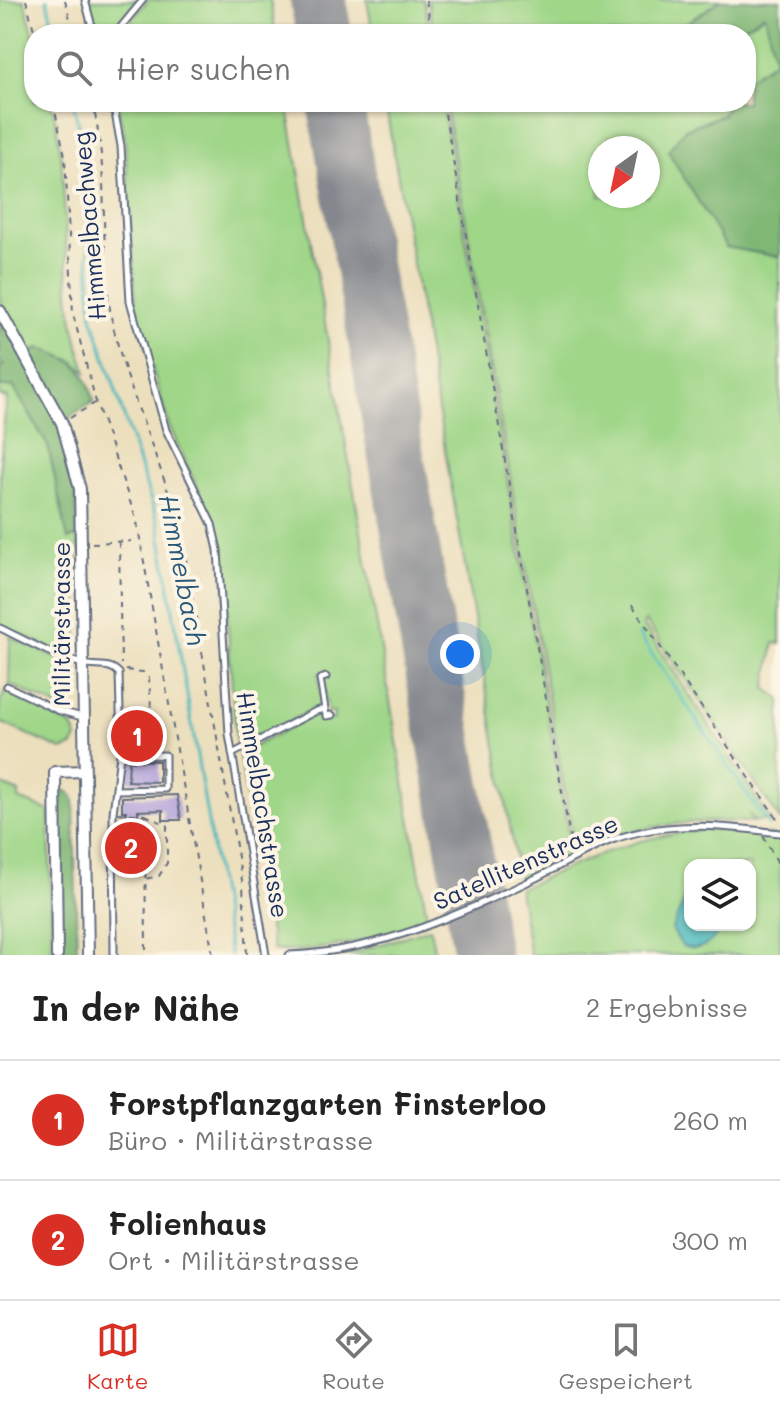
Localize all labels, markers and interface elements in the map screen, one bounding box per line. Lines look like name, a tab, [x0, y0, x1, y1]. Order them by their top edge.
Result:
search box	[24, 24, 756, 112]
icon: search	[52, 46, 96, 90]
text: Hier suchen	[116, 48, 291, 88]
street label: Himmelbachweg	[65, 131, 112, 322]
north arrow	[588, 136, 660, 208]
water label: Himmelbach	[152, 491, 214, 648]
street label: Militärstrasse	[45, 542, 76, 706]
your location	[440, 634, 480, 674]
street label: Himmelbachstrasse	[230, 689, 297, 920]
pin: 1	[111, 706, 163, 766]
street label: Satellitenstrasse	[428, 807, 623, 916]
pin: 2	[105, 818, 157, 878]
map controls	[684, 859, 756, 931]
button: layers	[684, 859, 756, 931]
text: In der Nähe	[32, 985, 240, 1030]
text: 2 Ergebnisse	[586, 990, 748, 1024]
text: Forstpflanzgarten Finsterloo	[108, 1083, 546, 1123]
text: 1	[52, 1103, 64, 1137]
text: 260 m	[673, 1103, 748, 1137]
text: Büro · Militärstrasse	[108, 1123, 373, 1157]
text: Folienhaus	[108, 1203, 267, 1243]
text: 2	[51, 1223, 65, 1257]
text: 300 m	[672, 1223, 748, 1257]
text: Ort · Militärstrasse	[108, 1243, 360, 1277]
tab: Karte	[87, 1318, 148, 1395]
tab: Route	[322, 1318, 385, 1395]
tab: Gespeichert	[559, 1318, 693, 1395]

